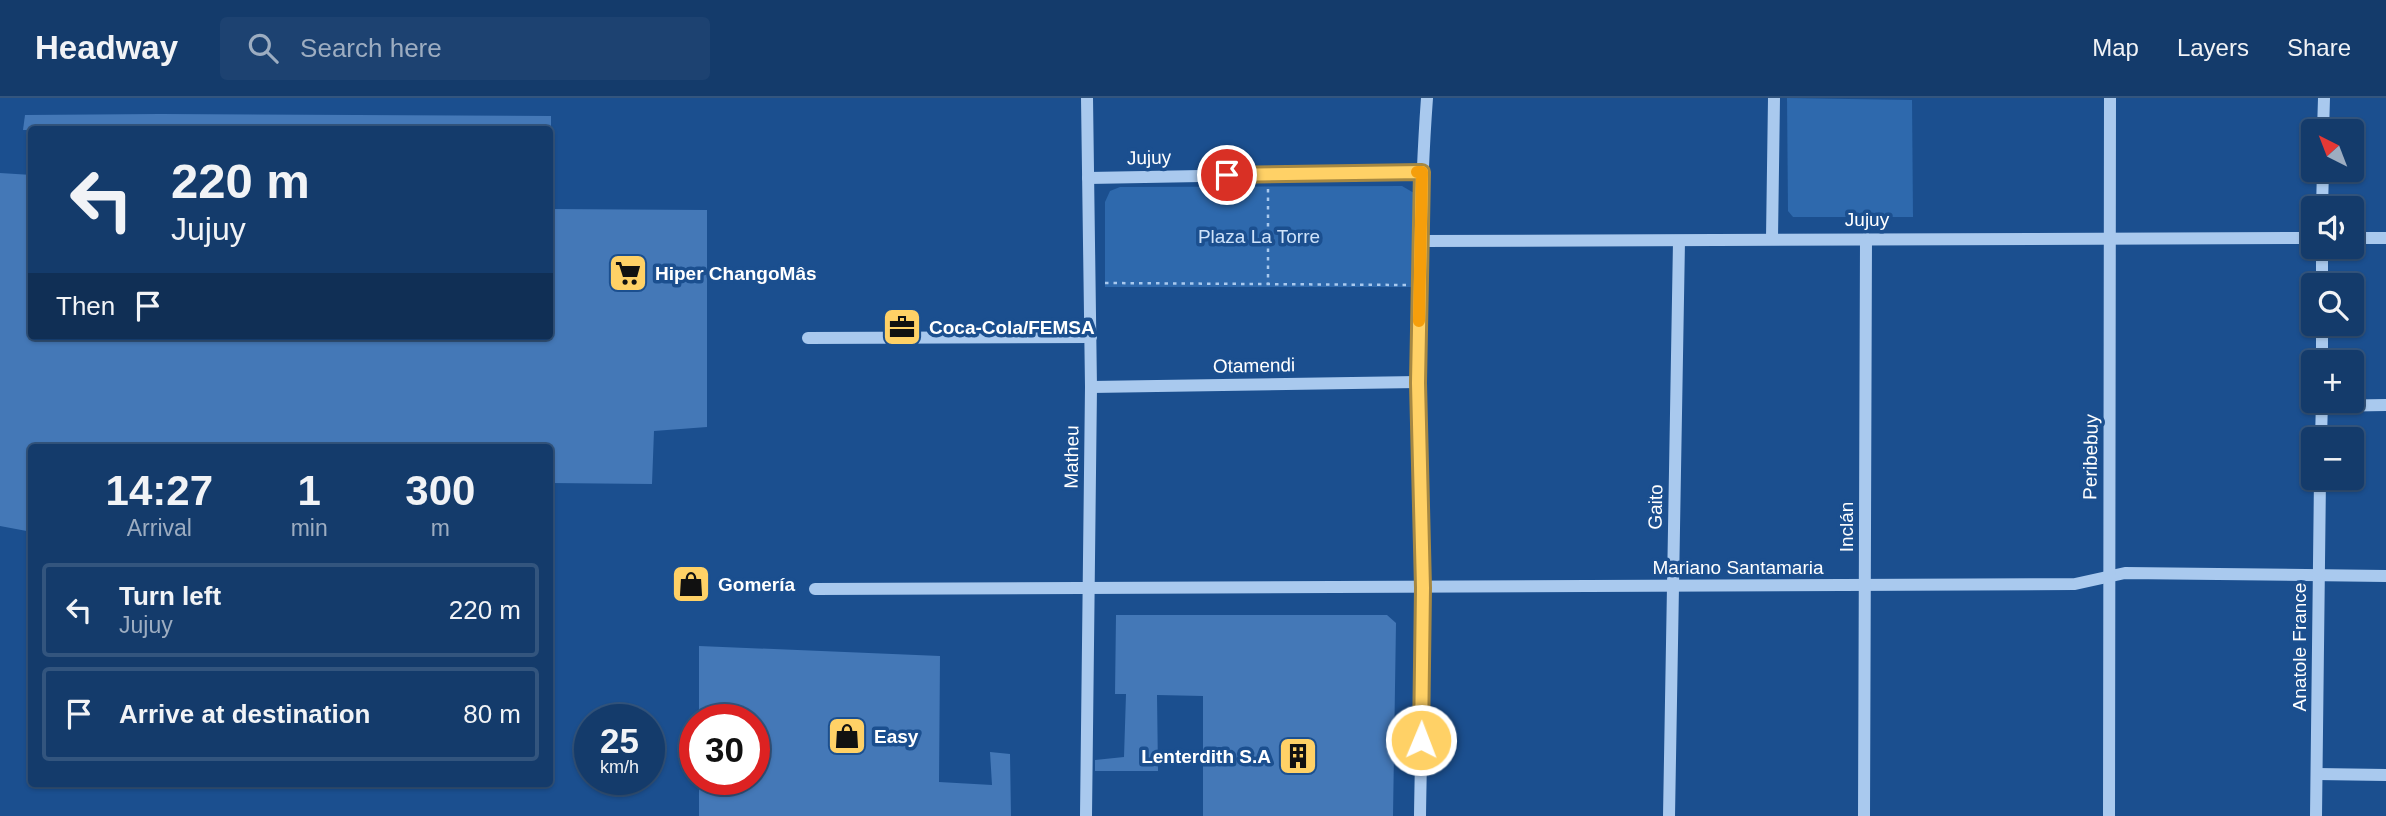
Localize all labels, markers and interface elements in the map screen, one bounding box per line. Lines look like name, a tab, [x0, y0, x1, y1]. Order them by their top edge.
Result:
search box	[220, 17, 710, 80]
text: Headway	[35, 29, 178, 66]
icon: search	[244, 29, 282, 67]
text: Search here	[300, 33, 442, 63]
text: Map	[2092, 34, 2139, 61]
text: Layers	[2177, 34, 2249, 61]
text: Share	[2287, 34, 2351, 61]
north arrow	[2301, 119, 2364, 182]
map controls	[2301, 119, 2364, 490]
pin	[1197, 145, 1257, 205]
street label: Jujuy	[1127, 147, 1172, 168]
icon: left	[56, 154, 147, 245]
text: 220 m	[171, 154, 310, 208]
icon: arrive	[1208, 156, 1246, 194]
button: sound	[2301, 196, 2364, 259]
street label: Jujuy	[1845, 209, 1890, 230]
text: Jujuy	[171, 211, 246, 247]
park label: Plaza La Torre	[1198, 226, 1320, 247]
supermarket icon: Hiper ChangoMâs	[607, 252, 649, 294]
place label: Hiper ChangoMâs	[655, 263, 817, 284]
button: search	[2301, 273, 2364, 336]
icon: arrive	[129, 287, 167, 325]
text: Then	[56, 291, 115, 321]
office icon: Coca-Cola/FEMSA	[881, 306, 923, 348]
place label: Coca-Cola/FEMSA	[929, 317, 1095, 338]
button: +	[2301, 350, 2364, 413]
street label: Otamendi	[1213, 354, 1295, 377]
street label: Peribebuy	[2079, 414, 2102, 500]
street label: Matheu	[1060, 425, 1083, 489]
button: −	[2301, 427, 2364, 490]
text: 14:27	[106, 467, 213, 514]
text: 1	[297, 467, 321, 514]
text: 300	[405, 467, 475, 514]
street label: Gaito	[1645, 484, 1666, 530]
street label: Inclán	[1836, 502, 1857, 552]
text: Arrival	[127, 515, 192, 541]
text: min	[291, 515, 328, 541]
text: m	[431, 515, 450, 541]
street label: Mariano Santamaria	[1652, 557, 1824, 578]
shop icon: Gomería	[670, 563, 712, 605]
place label: Gomería	[718, 574, 796, 595]
text: Turn left	[119, 581, 221, 611]
street label: Anatole France	[2289, 583, 2310, 711]
icon: left	[60, 591, 98, 629]
text: 220 m	[449, 595, 521, 625]
text: Jujuy	[119, 612, 173, 638]
icon: arrive	[60, 695, 98, 733]
text: Arrive at destination	[119, 699, 370, 729]
text: 80 m	[463, 699, 521, 729]
position arrow	[1384, 703, 1458, 777]
speed limit sign: 30	[679, 704, 770, 795]
shop icon: Easy	[826, 715, 868, 757]
text: 25	[600, 721, 639, 760]
place label: Easy	[874, 726, 919, 747]
building icon: Lenterdith S.A	[1277, 735, 1319, 777]
place label: Lenterdith S.A	[1141, 746, 1271, 767]
text: km/h	[600, 757, 639, 777]

